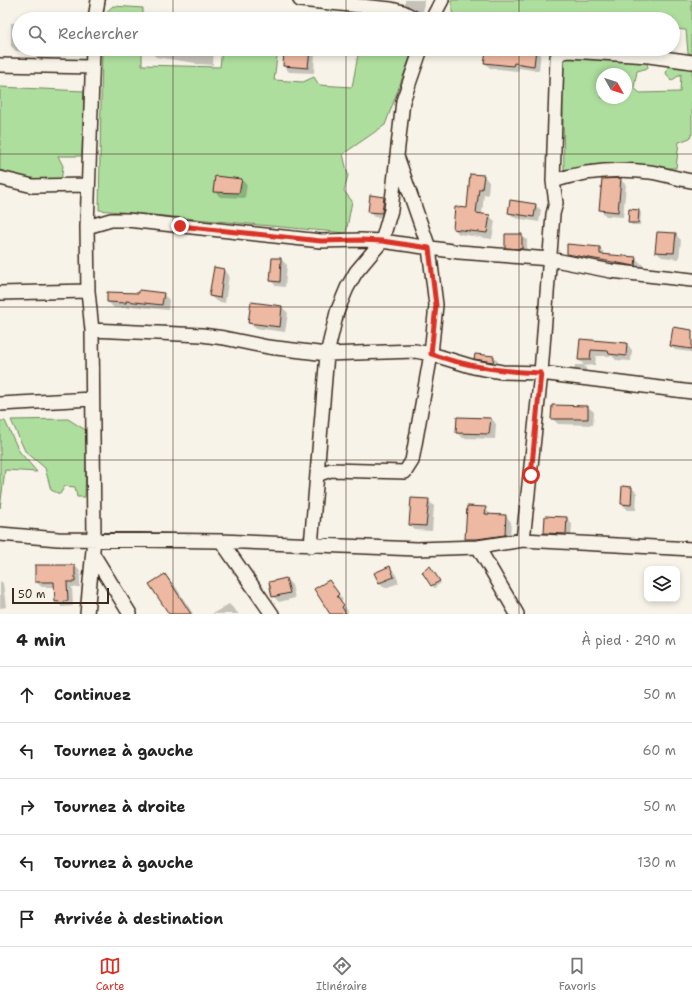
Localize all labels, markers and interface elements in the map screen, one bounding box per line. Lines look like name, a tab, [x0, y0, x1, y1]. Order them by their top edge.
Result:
search box	[12, 12, 680, 56]
icon: search	[26, 23, 48, 45]
text: Rechercher	[58, 24, 139, 44]
north arrow	[596, 68, 632, 104]
route end	[171, 217, 189, 235]
route start	[522, 466, 540, 484]
map controls	[644, 566, 680, 602]
button: layers	[644, 566, 680, 602]
scale bar	[12, 586, 109, 605]
text: 50 m	[18, 587, 46, 602]
text: 4 min	[16, 629, 66, 651]
text: À pied · 290 m	[581, 632, 676, 649]
icon: ahead	[16, 684, 38, 706]
text: Continuez	[54, 685, 131, 705]
text: 50 m	[643, 686, 676, 703]
icon: left	[16, 740, 38, 762]
text: Tournez à gauche	[54, 741, 194, 761]
text: 60 m	[643, 742, 676, 759]
icon: right	[16, 796, 38, 818]
text: Tournez à droite	[54, 797, 186, 817]
text: 50 m	[643, 798, 676, 815]
icon: left	[16, 852, 38, 874]
text: Tournez à gauche	[54, 853, 194, 873]
text: 130 m	[638, 854, 676, 871]
icon: arrive	[16, 908, 38, 930]
text: Arrivée à destination	[54, 909, 223, 929]
tab: Carte	[96, 955, 125, 994]
tab: Itinéraire	[316, 955, 367, 994]
tab: Favoris	[559, 955, 596, 994]

